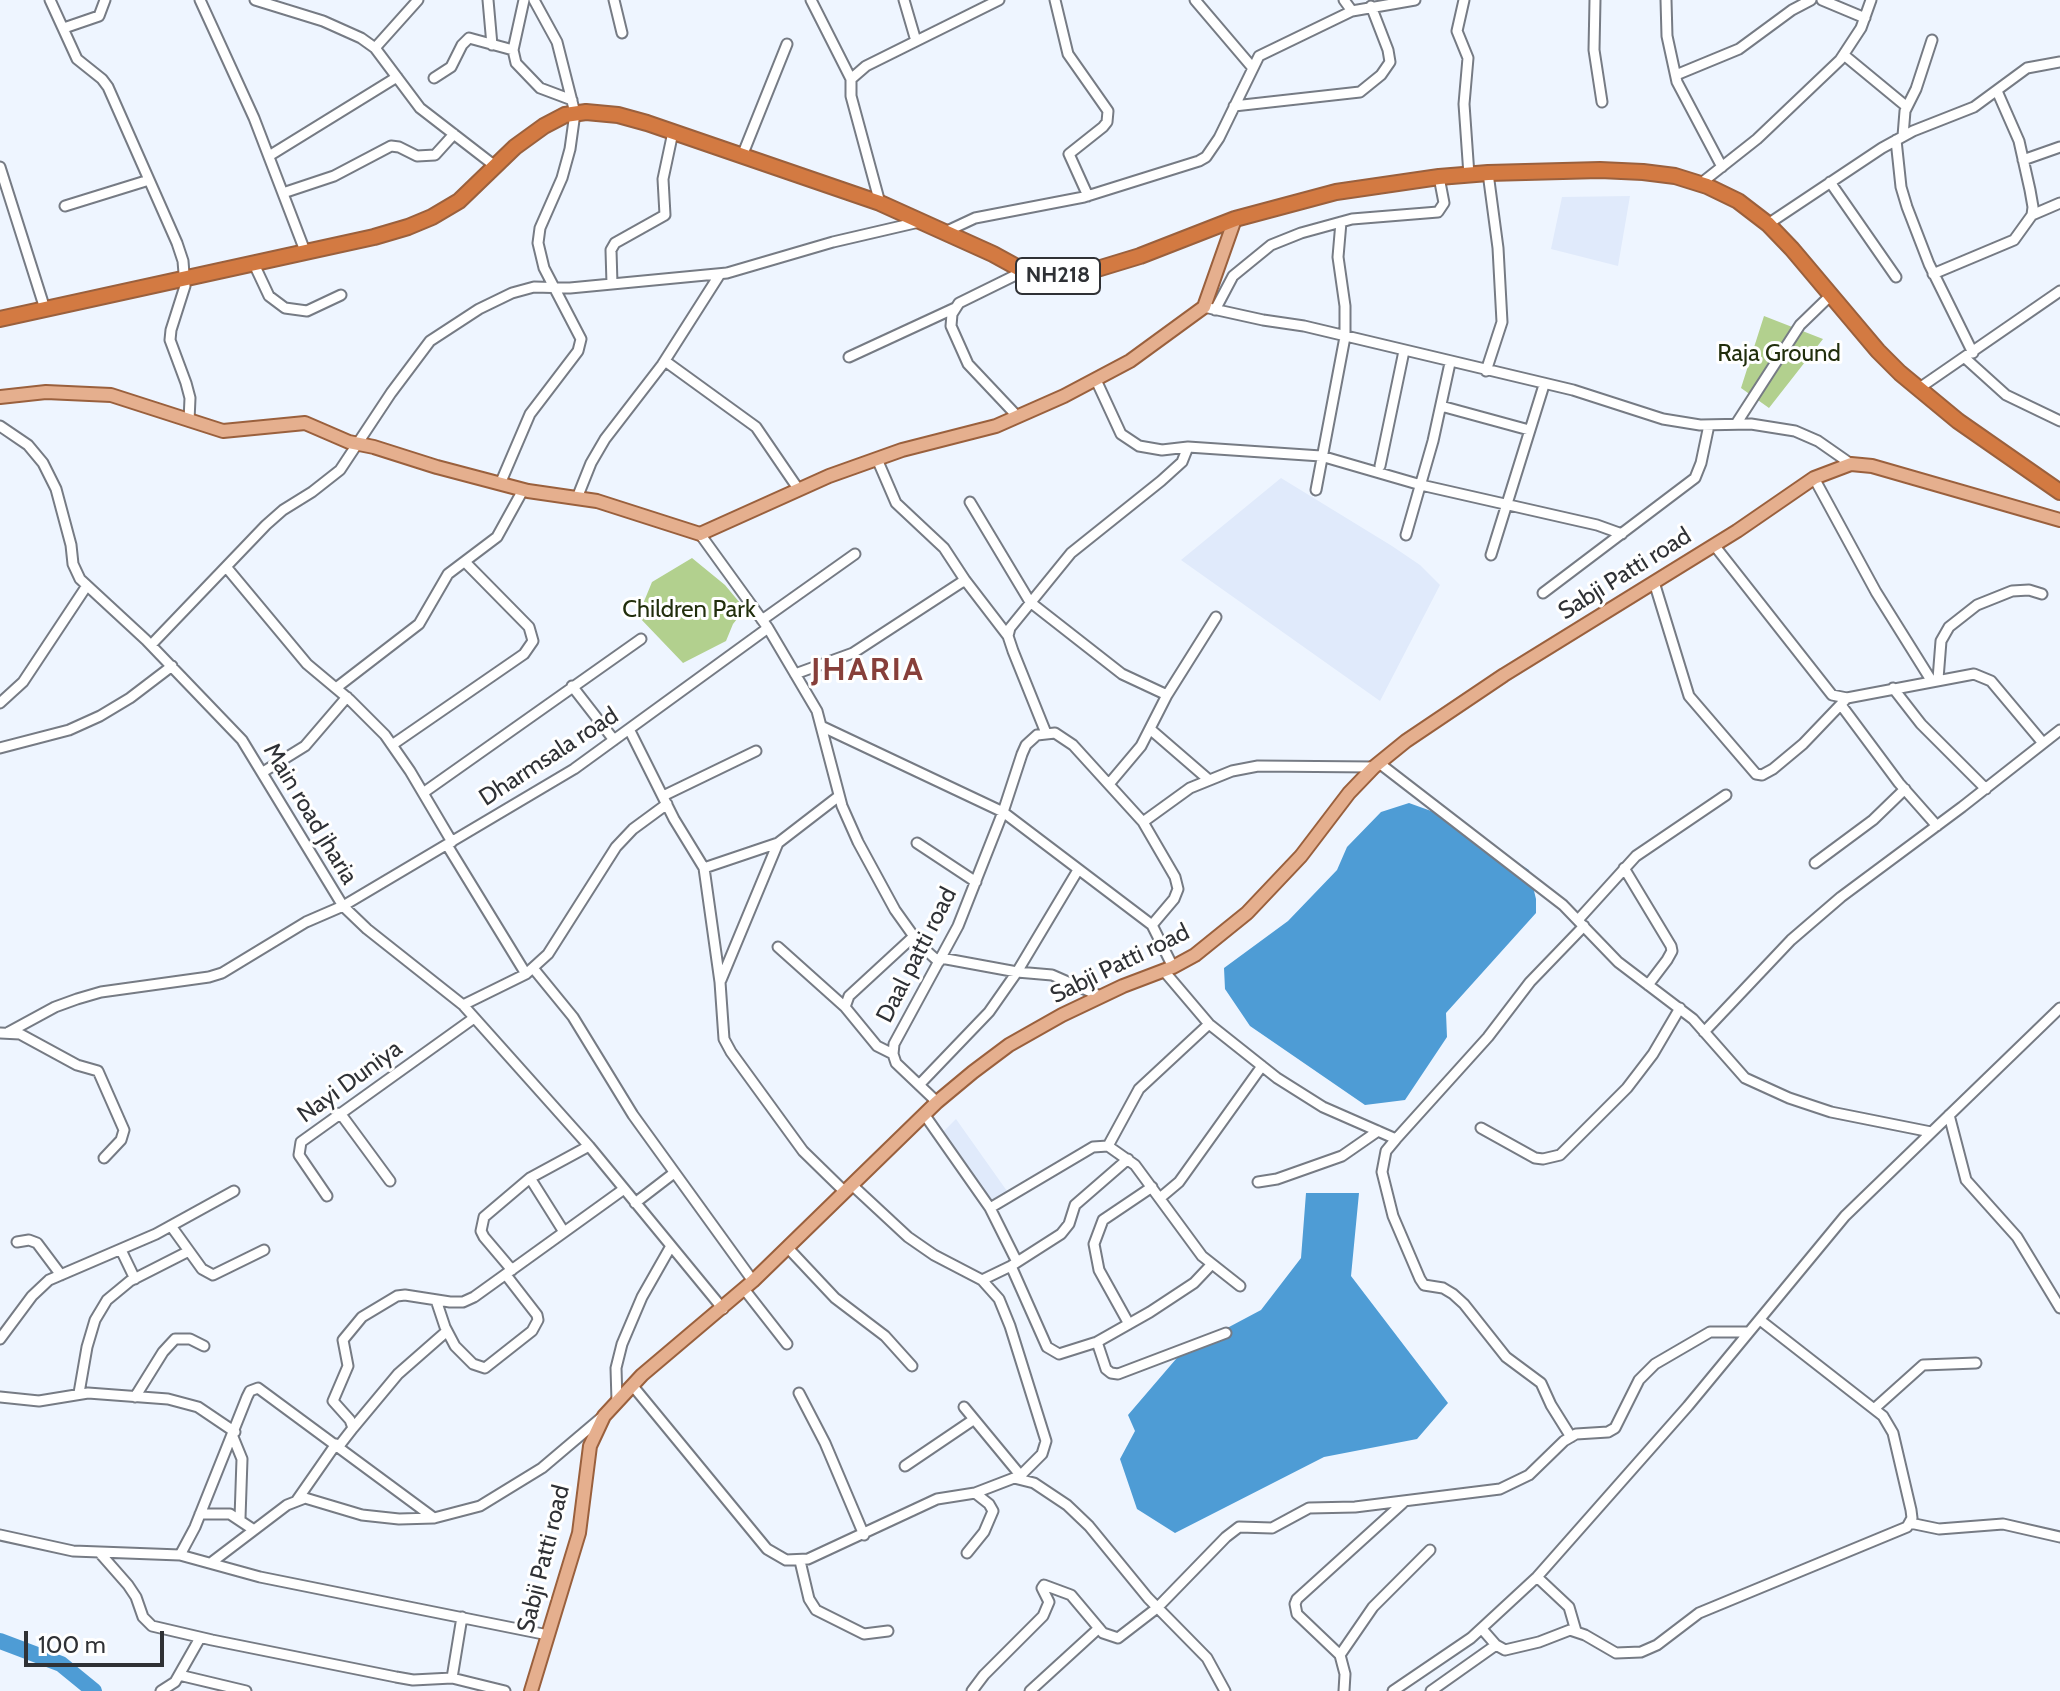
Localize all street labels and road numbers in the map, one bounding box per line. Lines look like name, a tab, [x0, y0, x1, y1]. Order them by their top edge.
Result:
road number: NH218	[1016, 258, 1100, 294]
street label: Sabji Patti road	[1553, 522, 1697, 626]
street label: Dharmsala road	[474, 701, 624, 813]
street label: Main road jharia	[257, 738, 363, 890]
street label: Daal patti road	[871, 883, 963, 1027]
street label: Sabji Patti road	[1046, 918, 1194, 1010]
street label: Nayi Duniya	[292, 1034, 408, 1130]
street label: Sabji Patti road	[512, 1482, 576, 1636]

